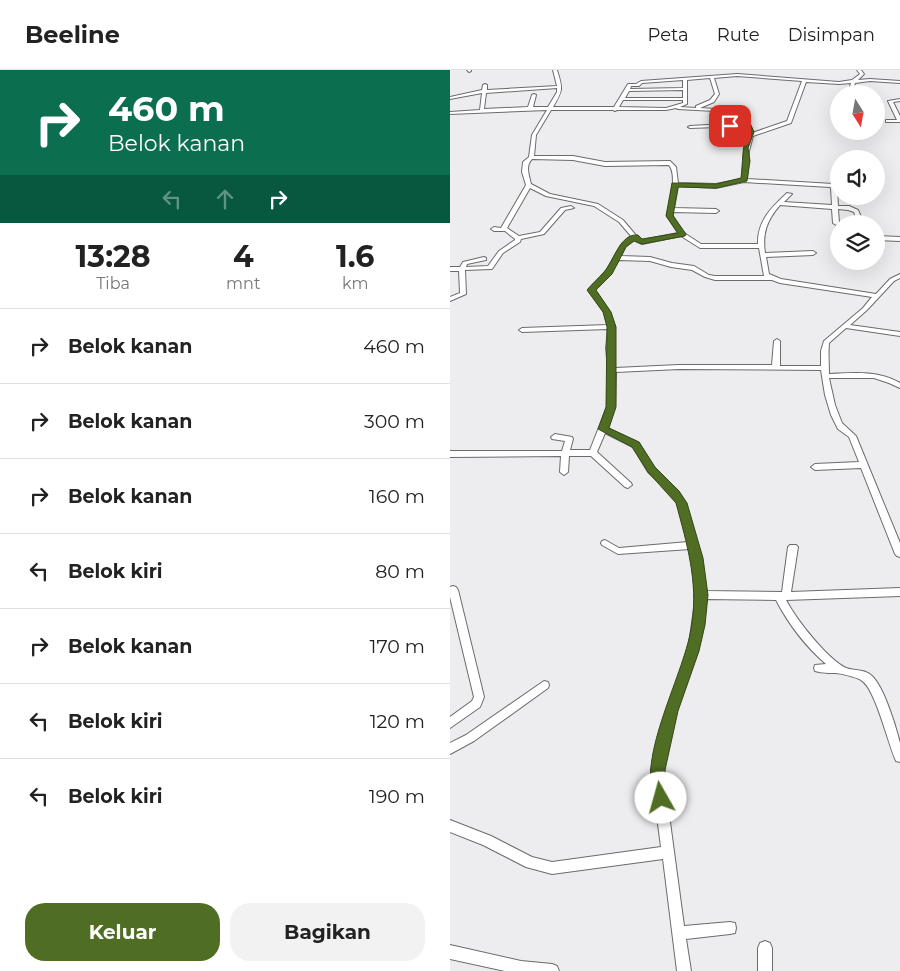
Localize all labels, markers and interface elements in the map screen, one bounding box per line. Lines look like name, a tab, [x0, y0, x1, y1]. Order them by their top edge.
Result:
text: Beeline	[25, 20, 120, 49]
text: Peta	[648, 24, 689, 46]
text: Rute	[717, 24, 760, 46]
text: Disimpan	[788, 24, 875, 46]
north arrow	[830, 85, 885, 140]
map controls	[830, 85, 885, 270]
text: 460 m	[108, 87, 225, 130]
icon: right	[25, 90, 90, 155]
pin	[709, 105, 751, 147]
icon: arrive	[716, 112, 744, 140]
text: Belok kanan	[108, 130, 245, 157]
button: sound	[830, 150, 885, 205]
icon: left	[158, 185, 186, 213]
icon: ahead	[211, 185, 239, 213]
icon: right	[264, 185, 292, 213]
button: layers	[830, 215, 885, 270]
text: 13:28	[76, 238, 151, 275]
text: 4	[233, 238, 254, 275]
text: 1.6	[336, 238, 374, 275]
text: Tiba	[96, 274, 130, 293]
text: mnt	[226, 274, 260, 293]
text: km	[342, 274, 368, 293]
icon: right	[25, 332, 53, 360]
text: Belok kanan	[68, 335, 192, 358]
text: 460 m	[363, 335, 425, 358]
icon: right	[25, 407, 53, 435]
text: Belok kanan	[68, 410, 192, 433]
text: 300 m	[364, 410, 425, 433]
icon: right	[25, 482, 53, 510]
text: Belok kanan	[68, 485, 192, 508]
text: 160 m	[369, 485, 425, 508]
icon: left	[25, 557, 53, 585]
text: Belok kiri	[68, 560, 163, 583]
text: 80 m	[375, 560, 425, 583]
icon: right	[25, 632, 53, 660]
text: Belok kanan	[68, 635, 192, 658]
text: 170 m	[370, 635, 425, 658]
icon: left	[25, 707, 53, 735]
text: Belok kiri	[68, 710, 163, 733]
text: 120 m	[370, 710, 425, 733]
position arrow	[634, 771, 686, 823]
icon: left	[25, 782, 53, 810]
text: Belok kiri	[68, 785, 163, 808]
text: 190 m	[369, 785, 425, 808]
button: Keluar	[25, 903, 220, 961]
button: Bagikan	[230, 903, 425, 961]

